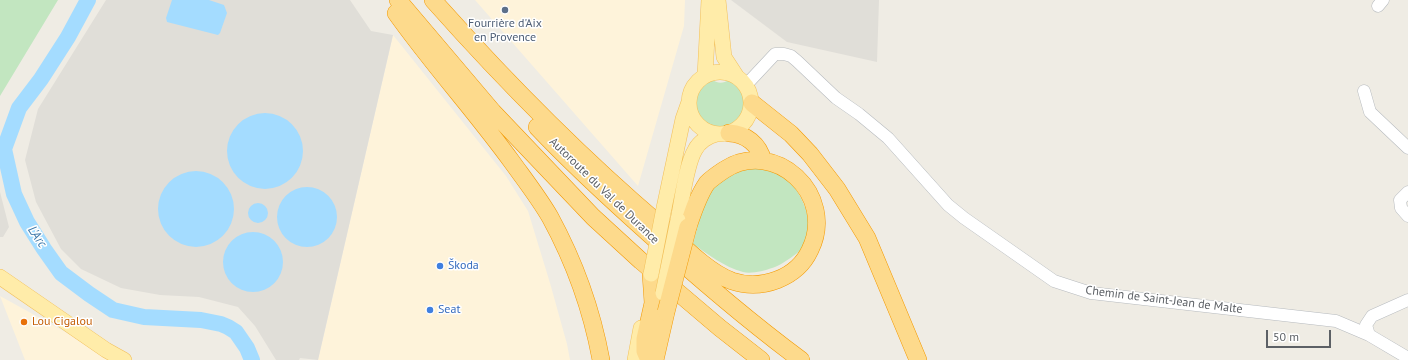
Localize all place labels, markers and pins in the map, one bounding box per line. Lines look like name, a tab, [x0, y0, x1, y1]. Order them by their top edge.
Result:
marker: Fourrière d'Aix en Provence	[500, 5, 510, 15]
place label: Fourrière d'Aix en Provence	[468, 17, 542, 45]
place label: Škoda	[448, 259, 479, 273]
marker: Škoda	[435, 261, 445, 271]
place label: Seat	[438, 303, 460, 317]
marker: Seat	[425, 305, 435, 315]
place label: Lou Cigalou	[32, 315, 92, 329]
marker: Lou Cigalou	[19, 317, 29, 327]

